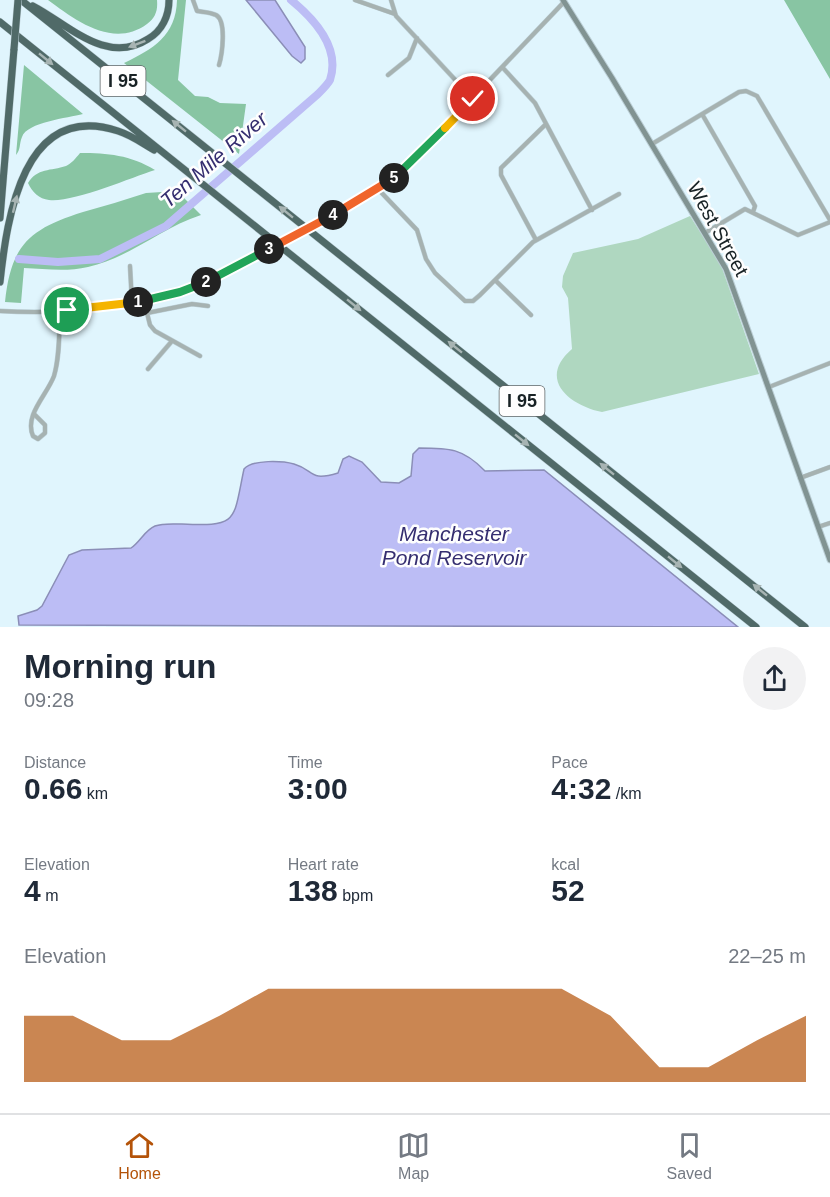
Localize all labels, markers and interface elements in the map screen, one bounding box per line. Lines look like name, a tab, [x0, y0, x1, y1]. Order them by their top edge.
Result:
one-way arrow	[128, 39, 146, 49]
one-way arrow	[38, 52, 53, 64]
road number: I 95	[100, 66, 146, 96]
pin	[447, 73, 498, 124]
icon: check	[456, 82, 489, 115]
water label: Ten Mile River	[156, 107, 272, 212]
one-way arrow	[171, 120, 187, 133]
pin: 5	[379, 163, 409, 193]
text: 5	[390, 169, 398, 186]
street label: West Street	[683, 178, 753, 280]
one-way arrow	[11, 194, 20, 213]
pin: 4	[318, 200, 348, 230]
one-way arrow	[279, 206, 294, 219]
text: 4	[329, 206, 337, 223]
pin: 3	[254, 234, 284, 264]
text: 3	[265, 240, 273, 257]
pin: 2	[191, 267, 221, 297]
text: 2	[202, 273, 210, 290]
pin	[41, 284, 92, 335]
pin: 1	[123, 287, 153, 317]
icon: arrive	[50, 293, 83, 326]
text: 1	[134, 293, 142, 310]
one-way arrow	[346, 298, 361, 311]
one-way arrow	[447, 341, 463, 354]
road number: I 95	[500, 386, 544, 416]
one-way arrow	[515, 434, 530, 446]
one-way arrow	[600, 463, 615, 475]
water label: Manchester Pond Reservoir	[382, 522, 527, 569]
one-way arrow	[667, 555, 683, 568]
one-way arrow	[752, 585, 767, 597]
button: share	[743, 647, 806, 710]
text: Morning run	[24, 648, 216, 685]
text: 09:28	[24, 689, 74, 711]
text: Distance	[24, 754, 86, 771]
text: Time	[288, 754, 323, 771]
text: Pace	[551, 754, 588, 771]
text: 0.66	[24, 772, 82, 805]
text: 3:00	[288, 772, 348, 805]
text: 4:32	[551, 772, 611, 805]
text: km	[82, 785, 108, 802]
text: /km	[611, 785, 642, 802]
text: Elevation	[24, 856, 90, 873]
text: Heart rate	[288, 856, 359, 873]
text: kcal	[551, 856, 580, 873]
text: 4	[24, 874, 41, 907]
text: 138	[288, 874, 338, 907]
text: 52	[551, 874, 585, 907]
text: m	[41, 887, 58, 904]
text: bpm	[338, 887, 373, 904]
text: Elevation	[24, 945, 106, 967]
text: 22–25 m	[728, 945, 806, 967]
tab: Home	[118, 1129, 161, 1183]
tab: Map	[397, 1129, 430, 1183]
tab: Saved	[666, 1129, 712, 1183]

